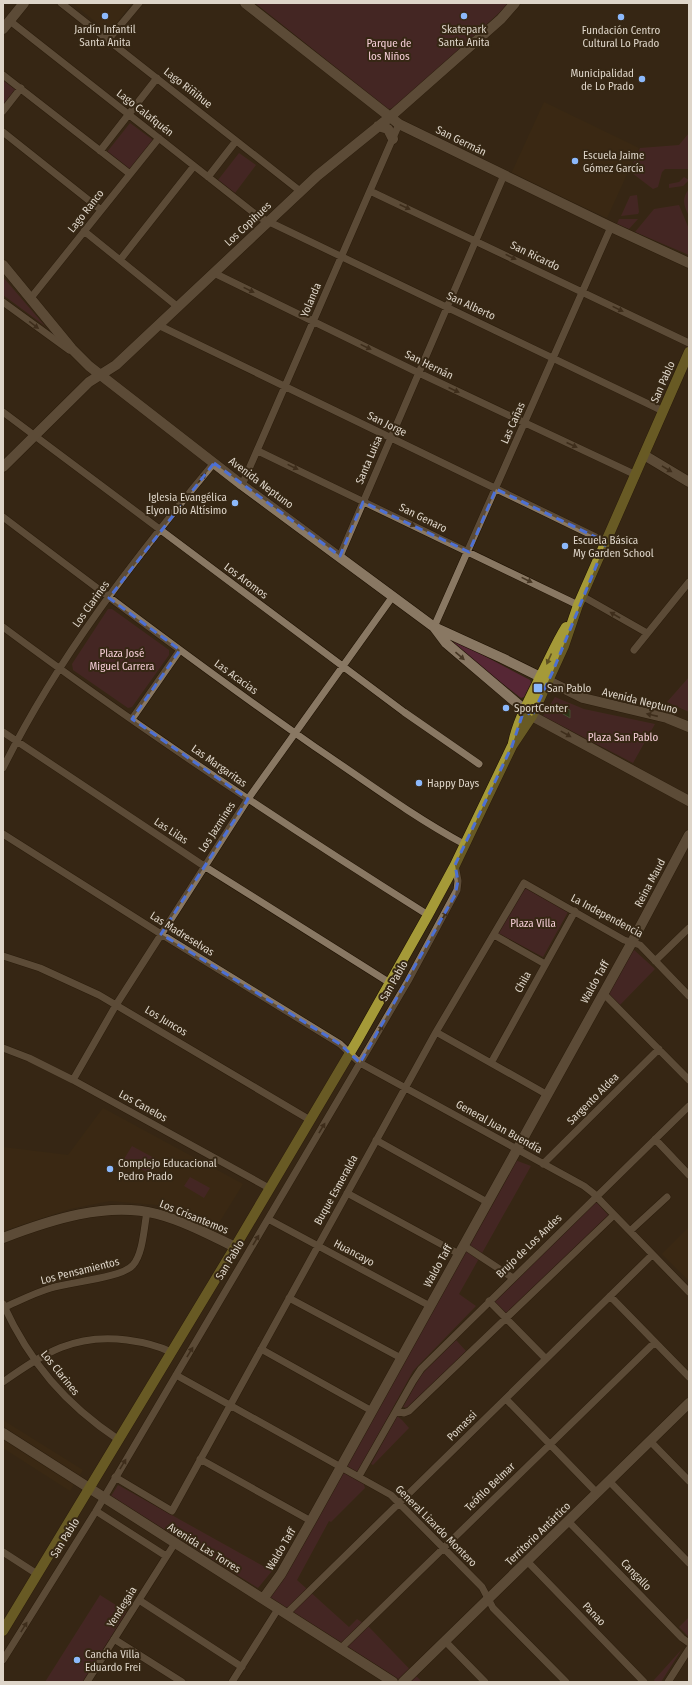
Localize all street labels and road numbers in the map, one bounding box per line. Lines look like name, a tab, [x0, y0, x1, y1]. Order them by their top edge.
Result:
street label: Lago Riñihue	[161, 65, 215, 111]
street label: Lago Calafquén	[114, 87, 176, 139]
street label: San Germán	[434, 123, 488, 159]
street label: Lago Ranco	[65, 187, 107, 235]
street label: Los Copihues	[222, 199, 274, 249]
street label: San Ricardo	[508, 238, 562, 274]
street label: Yolanda	[298, 281, 324, 319]
street label: San Alberto	[445, 289, 498, 323]
street label: San Hernán	[403, 348, 455, 382]
street label: San Pablo	[648, 359, 678, 405]
street label: Las Cañas	[498, 400, 528, 446]
street label: San Jorge	[365, 409, 409, 439]
street label: Santa Luisa	[353, 434, 385, 486]
street label: Avenida Neptuno	[226, 455, 296, 512]
street label: San Genaro	[397, 501, 449, 535]
street label: Los Aromos	[221, 560, 271, 602]
street label: Los Clarines	[70, 578, 112, 630]
street label: Las Acacias	[212, 657, 261, 697]
street label: Avenida Neptuno	[601, 685, 679, 717]
street label: Las Margaritas	[189, 742, 250, 790]
street label: Los Jazmines	[196, 799, 238, 855]
street label: Las Lilas	[152, 815, 191, 847]
street label: Reina Maud	[632, 857, 668, 909]
street label: La Independencia	[569, 892, 645, 940]
street label: Las Madreselvas	[148, 909, 217, 959]
street label: San Pablo	[377, 958, 411, 1003]
street label: Waldo Taff	[578, 958, 612, 1006]
street label: Chila	[512, 969, 534, 995]
street label: Los Juncos	[142, 1003, 190, 1039]
street label: Sargento Aldea	[564, 1070, 622, 1128]
street label: Los Canelos	[117, 1087, 170, 1125]
street label: General Juan Buendía	[453, 1098, 545, 1156]
street label: Buque Esmeralda	[311, 1153, 361, 1227]
street label: Los Crisantemos	[158, 1197, 231, 1237]
street label: Brujo de Los Andes	[494, 1211, 565, 1281]
street label: San Pablo	[213, 1237, 247, 1282]
street label: Huancayo	[331, 1237, 377, 1269]
street label: Waldo Taff	[421, 1242, 455, 1290]
street label: Los Pensamientos	[39, 1255, 121, 1287]
street label: Los Clarines	[38, 1348, 82, 1398]
street label: Pomassi	[444, 1408, 480, 1444]
street label: Teófilo Belmar	[462, 1460, 518, 1514]
street label: General Lizardo Montero	[393, 1483, 480, 1570]
street label: Territorio Antártico	[503, 1499, 573, 1568]
street label: San Pablo	[48, 1516, 82, 1560]
street label: Avenida Las Torres	[165, 1520, 243, 1576]
street label: Waldo Taff	[263, 1525, 299, 1572]
street label: Cangallo	[618, 1557, 654, 1593]
street label: Yendegaia	[104, 1584, 140, 1630]
street label: Panao	[580, 1600, 608, 1629]

